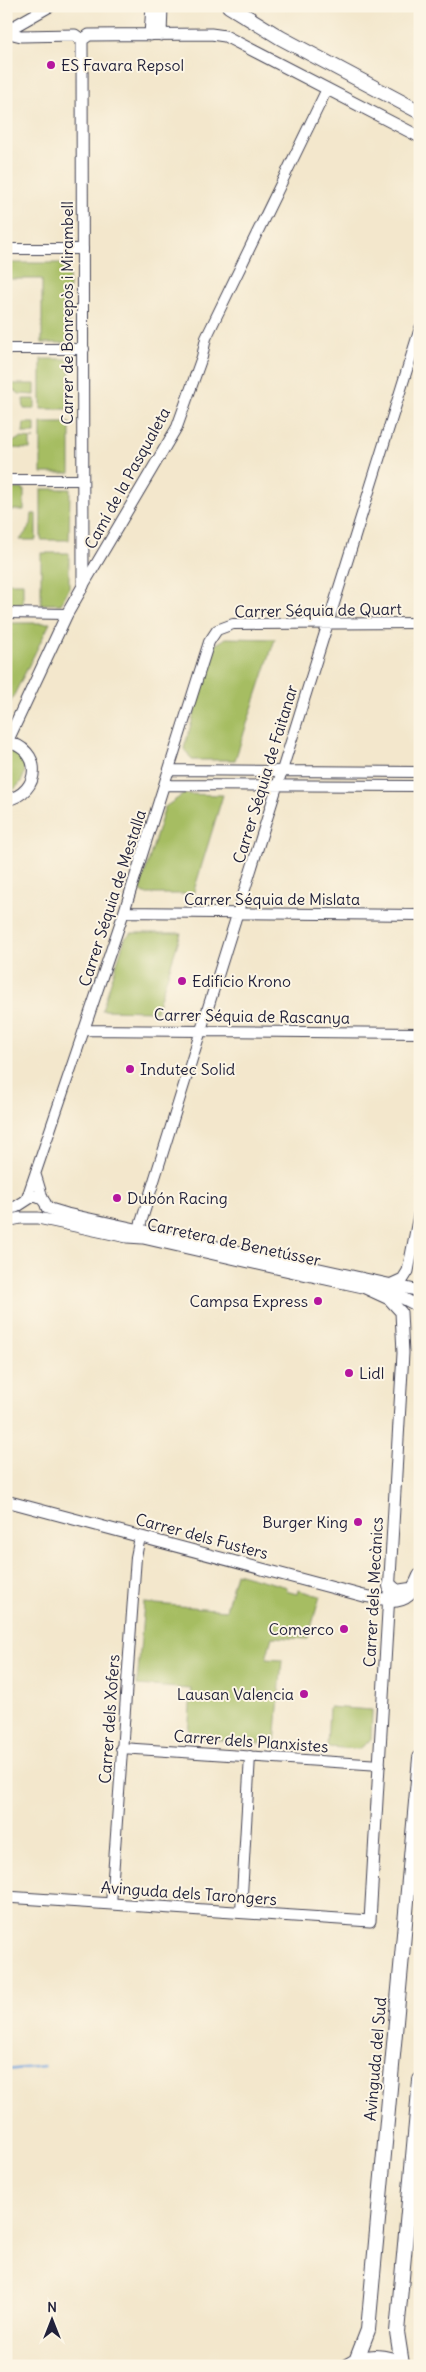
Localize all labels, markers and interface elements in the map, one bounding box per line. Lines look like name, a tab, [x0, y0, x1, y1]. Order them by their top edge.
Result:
place label: ES Favara Repsol	[61, 55, 184, 75]
marker: ES Favara Repsol	[45, 59, 57, 71]
street label: Carrer de Bonrepòs i Mirambell	[57, 201, 77, 425]
street label: Camí de la Pasqualeta	[80, 404, 174, 552]
street label: Carrer Séquia de Quart	[234, 599, 402, 621]
street label: Carrer Séquia de Faitanar	[228, 682, 302, 866]
street label: Carrer Séquia de Mestalla	[74, 807, 150, 989]
street label: Carrer Séquia de Mislata	[184, 889, 360, 909]
place label: Edificio Krono	[192, 971, 291, 991]
marker: Edificio Krono	[176, 975, 188, 987]
street label: Carrer Séquia de Rascanya	[154, 1004, 350, 1028]
place label: Indutec Solid	[140, 1059, 235, 1079]
marker: Indutec Solid	[124, 1063, 136, 1075]
place label: Dubón Racing	[127, 1188, 228, 1208]
marker: Dubón Racing	[111, 1192, 123, 1204]
street label: Carretera de Benetússer	[145, 1214, 323, 1270]
place label: Campsa Express	[190, 1291, 308, 1311]
marker: Campsa Express	[312, 1295, 324, 1307]
place label: Lidl	[359, 1363, 384, 1383]
marker: Lidl	[343, 1367, 355, 1379]
street label: Carrer dels Fusters	[134, 1509, 270, 1563]
place label: Burger King	[262, 1512, 348, 1532]
marker: Burger King	[352, 1516, 364, 1528]
street label: Carrer dels Mecànics	[359, 1516, 387, 1668]
place label: Comerco	[269, 1619, 334, 1639]
marker: Comerco	[338, 1623, 350, 1635]
street label: Carrer dels Xofers	[95, 1654, 123, 1784]
place label: Lausan Valencia	[177, 1684, 294, 1704]
marker: Lausan Valencia	[298, 1688, 310, 1700]
street label: Carrer dels Planxistes	[173, 1726, 329, 1756]
street label: Avinguda dels Tarongers	[100, 1877, 278, 1909]
street label: Avinguda del Sud	[360, 1996, 390, 2122]
north arrow	[28, 2294, 78, 2344]
text: N	[47, 2298, 57, 2316]

